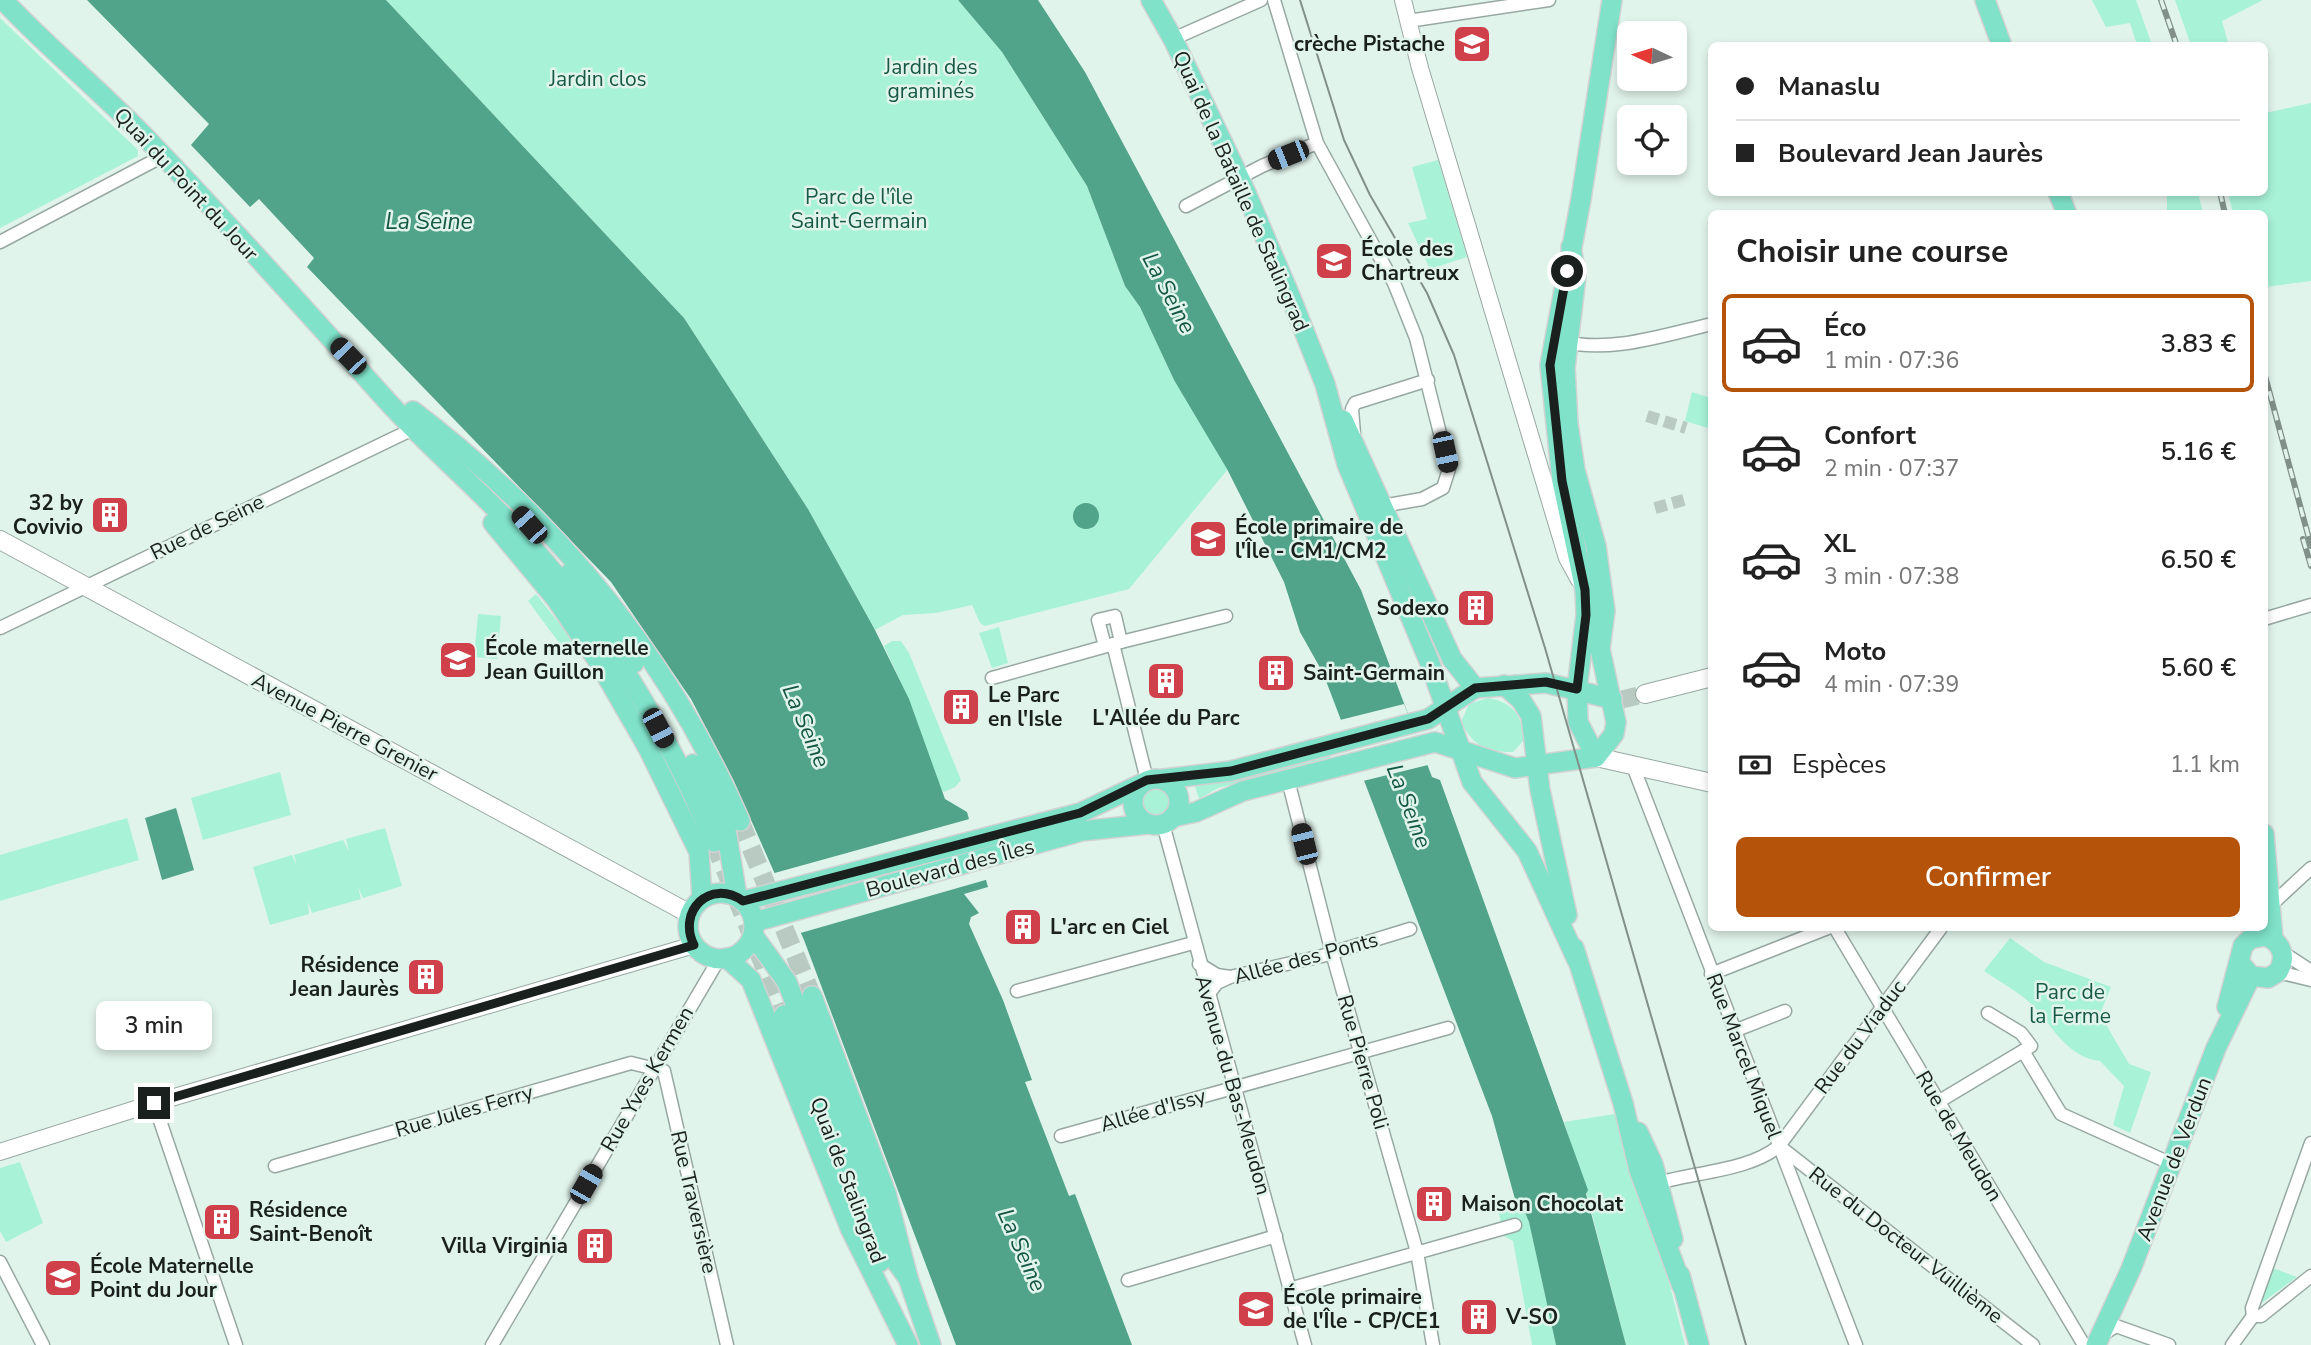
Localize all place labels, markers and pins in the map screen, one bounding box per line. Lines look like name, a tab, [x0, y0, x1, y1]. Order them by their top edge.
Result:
school or university icon: crèche Pistache	[1451, 23, 1493, 65]
place label: crèche Pistache	[1294, 30, 1445, 58]
place label: École des Chartreux	[1361, 235, 1460, 287]
school or university icon: École des Chartreux	[1313, 240, 1355, 282]
place label: 32 by Covivio	[13, 489, 84, 541]
building icon: 32 by Covivio	[89, 494, 131, 536]
place label: École primaire de l'Île - CM1/CM2	[1235, 513, 1403, 565]
school or university icon: École primaire de l'Île - CM1/CM2	[1187, 518, 1229, 560]
building icon: Sodexo	[1455, 587, 1497, 629]
place label: Sodexo	[1376, 594, 1449, 622]
place label: École maternelle Jean Guillon	[484, 634, 649, 686]
school or university icon: École maternelle Jean Guillon	[437, 639, 479, 681]
building icon: Saint-Germain	[1255, 652, 1297, 694]
place label: Saint-Germain	[1303, 659, 1445, 687]
building icon: L'Allée du Parc	[1145, 660, 1187, 702]
place label: Le Parc en l'Isle	[988, 681, 1062, 733]
building icon: Le Parc en l'Isle	[940, 686, 982, 728]
place label: L'Allée du Parc	[1092, 704, 1240, 732]
building icon: L'arc en Ciel	[1002, 906, 1044, 948]
place label: L'arc en Ciel	[1050, 913, 1169, 941]
place label: Résidence Jean Jaurès	[289, 951, 399, 1003]
building icon: Résidence Jean Jaurès	[405, 956, 447, 998]
building icon: Maison Chocolat	[1413, 1183, 1455, 1225]
place label: Maison Chocolat	[1461, 1190, 1624, 1218]
place label: Résidence Saint-Benoît	[249, 1196, 373, 1248]
building icon: Résidence Saint-Benoît	[201, 1201, 243, 1243]
building icon: Villa Virginia	[574, 1225, 616, 1267]
place label: Villa Virginia	[441, 1232, 568, 1260]
place label: École Maternelle Point du Jour	[90, 1252, 254, 1304]
school or university icon: École Maternelle Point du Jour	[42, 1257, 84, 1299]
place label: École primaire de l'Île - CP/CE1	[1283, 1283, 1440, 1335]
school or university icon: École primaire de l'Île - CP/CE1	[1235, 1288, 1277, 1330]
building icon: V-SO	[1458, 1296, 1500, 1338]
place label: V-SO	[1505, 1303, 1558, 1331]

